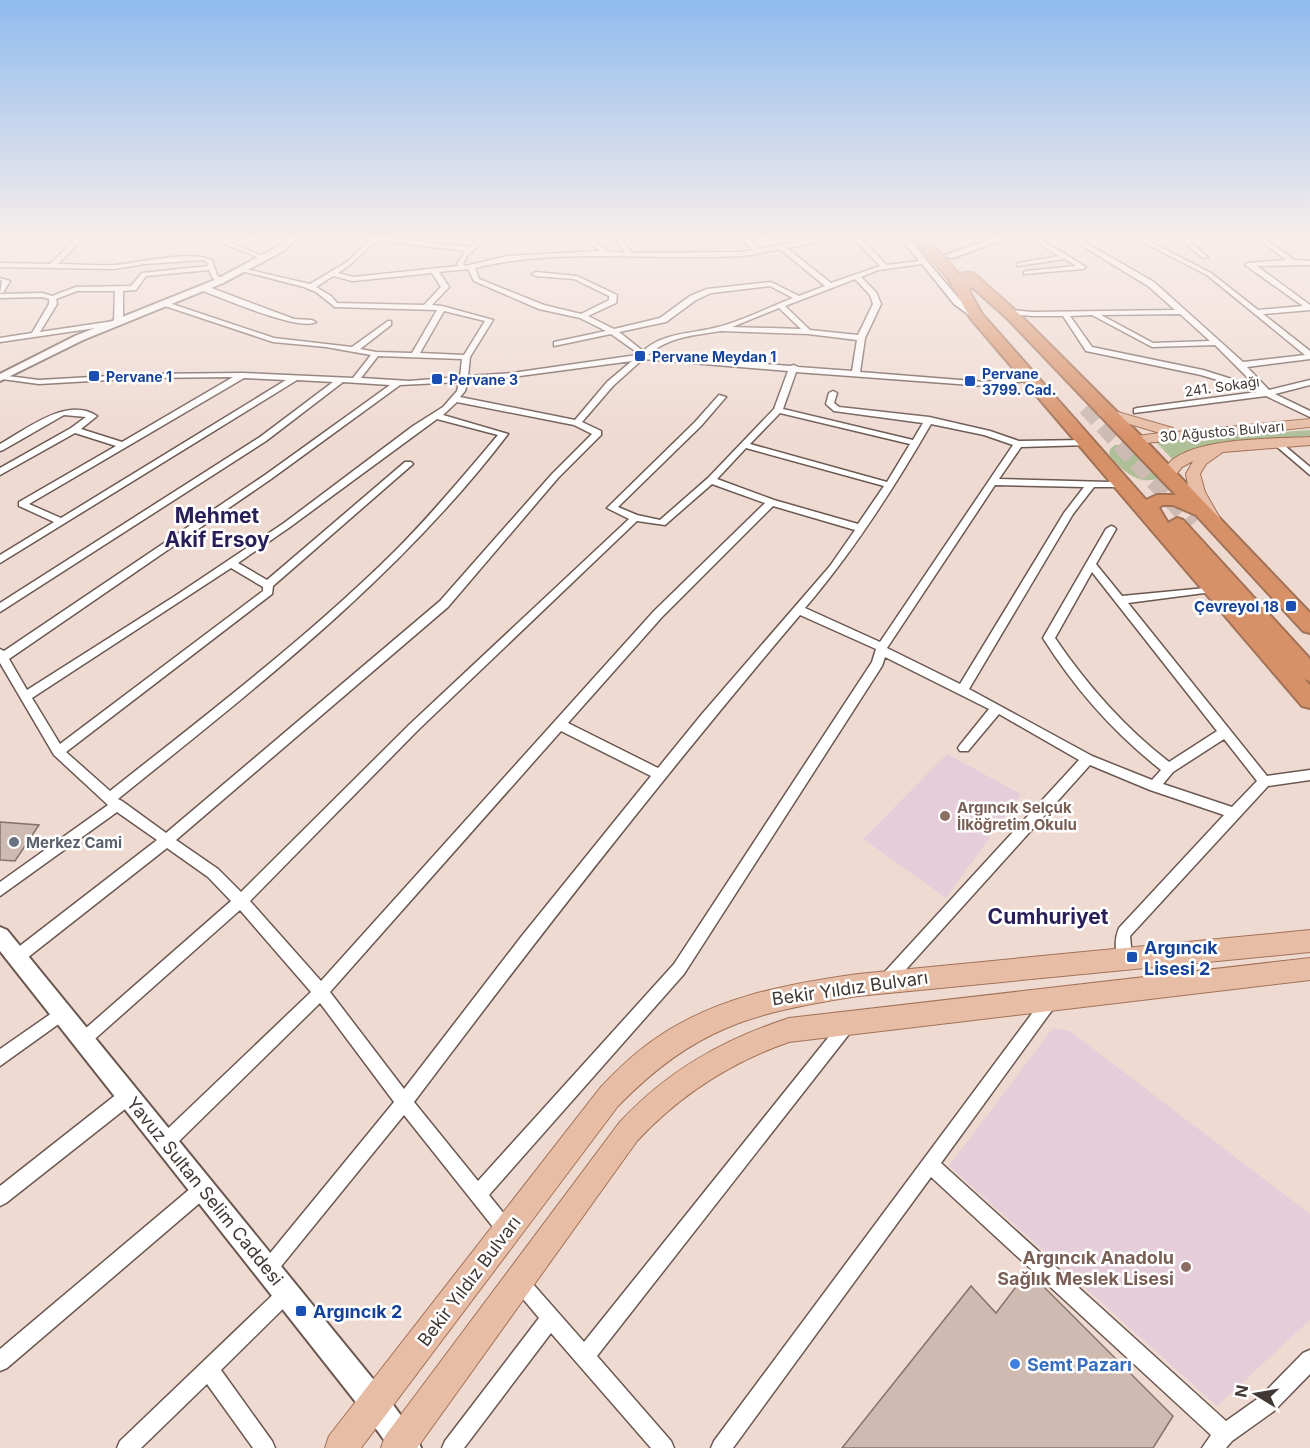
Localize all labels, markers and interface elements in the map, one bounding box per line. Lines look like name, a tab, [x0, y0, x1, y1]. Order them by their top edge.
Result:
place label: Pervane Meydan 1	[652, 348, 776, 365]
marker: Pervane Meydan 1	[633, 349, 647, 363]
place label: Pervane 3799. Cad.	[982, 365, 1056, 398]
place label: Pervane 1	[106, 368, 172, 385]
marker: Pervane 1	[87, 369, 101, 383]
place label: Pervane 3	[449, 371, 518, 388]
marker: Pervane 3	[430, 372, 444, 386]
street label: 241. Sokağı	[1183, 372, 1261, 400]
marker: Pervane 3799. Cad.	[963, 374, 977, 388]
street label: 30 Ağustos Bulvarı	[1159, 417, 1285, 445]
district label: Mehmet Akif Ersoy	[164, 503, 270, 552]
place label: Çevreyol 18	[1194, 597, 1279, 616]
marker: Çevreyol 18	[1284, 599, 1298, 613]
place label: Argıncık Selçuk İlköğretim Okulu	[957, 798, 1077, 834]
marker: Argıncık Selçuk İlköğretim Okulu	[938, 809, 952, 823]
place label: Merkez Cami	[26, 833, 122, 852]
marker: Merkez Cami	[7, 835, 21, 849]
district label: Cumhuriyet	[988, 904, 1109, 929]
place label: Argıncık Lisesi 2	[1144, 937, 1218, 979]
marker: Argıncık Lisesi 2	[1125, 950, 1139, 964]
street label: Bekir Yıldız Bulvarı	[771, 967, 929, 1009]
street label: Yavuz Sultan Selim Caddesi	[122, 1093, 288, 1289]
street label: Bekir Yıldız Bulvarı	[413, 1212, 525, 1350]
place label: Argıncık Anadolu Sağlık Meslek Lisesi	[997, 1247, 1174, 1289]
marker: Argıncık Anadolu Sağlık Meslek Lisesi	[1179, 1260, 1193, 1274]
place label: Argıncık 2	[313, 1301, 402, 1322]
marker: Argıncık 2	[294, 1304, 308, 1318]
place label: Semt Pazarı	[1027, 1354, 1132, 1375]
marker: Semt Pazarı	[1008, 1357, 1022, 1371]
north arrow	[1226, 1364, 1286, 1424]
text: N	[1230, 1383, 1252, 1399]

